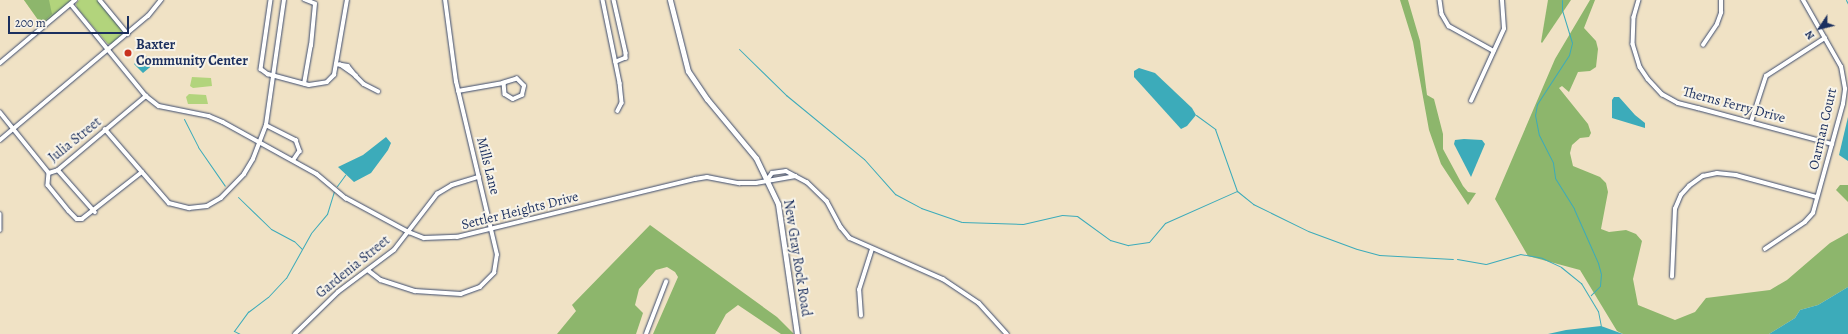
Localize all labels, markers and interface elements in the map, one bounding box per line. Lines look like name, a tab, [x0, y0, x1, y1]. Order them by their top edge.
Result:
scale bar	[10, 8, 131, 34]
north arrow	[1800, 8, 1840, 48]
text: 200 m	[15, 15, 46, 31]
text: N	[1801, 28, 1818, 43]
place label: Baxter Community Center	[136, 37, 248, 70]
marker: Baxter Community Center	[123, 48, 133, 58]
street label: Therns Ferry Drive	[1681, 83, 1787, 127]
street label: Oarman Court	[1805, 87, 1841, 171]
street label: Julia Street	[45, 114, 105, 166]
street label: Mills Lane	[473, 136, 503, 196]
street label: Settler Heights Drive	[460, 188, 580, 234]
street label: New Gray Rock Road	[779, 198, 815, 318]
street label: Gardenia Street	[313, 232, 393, 302]

